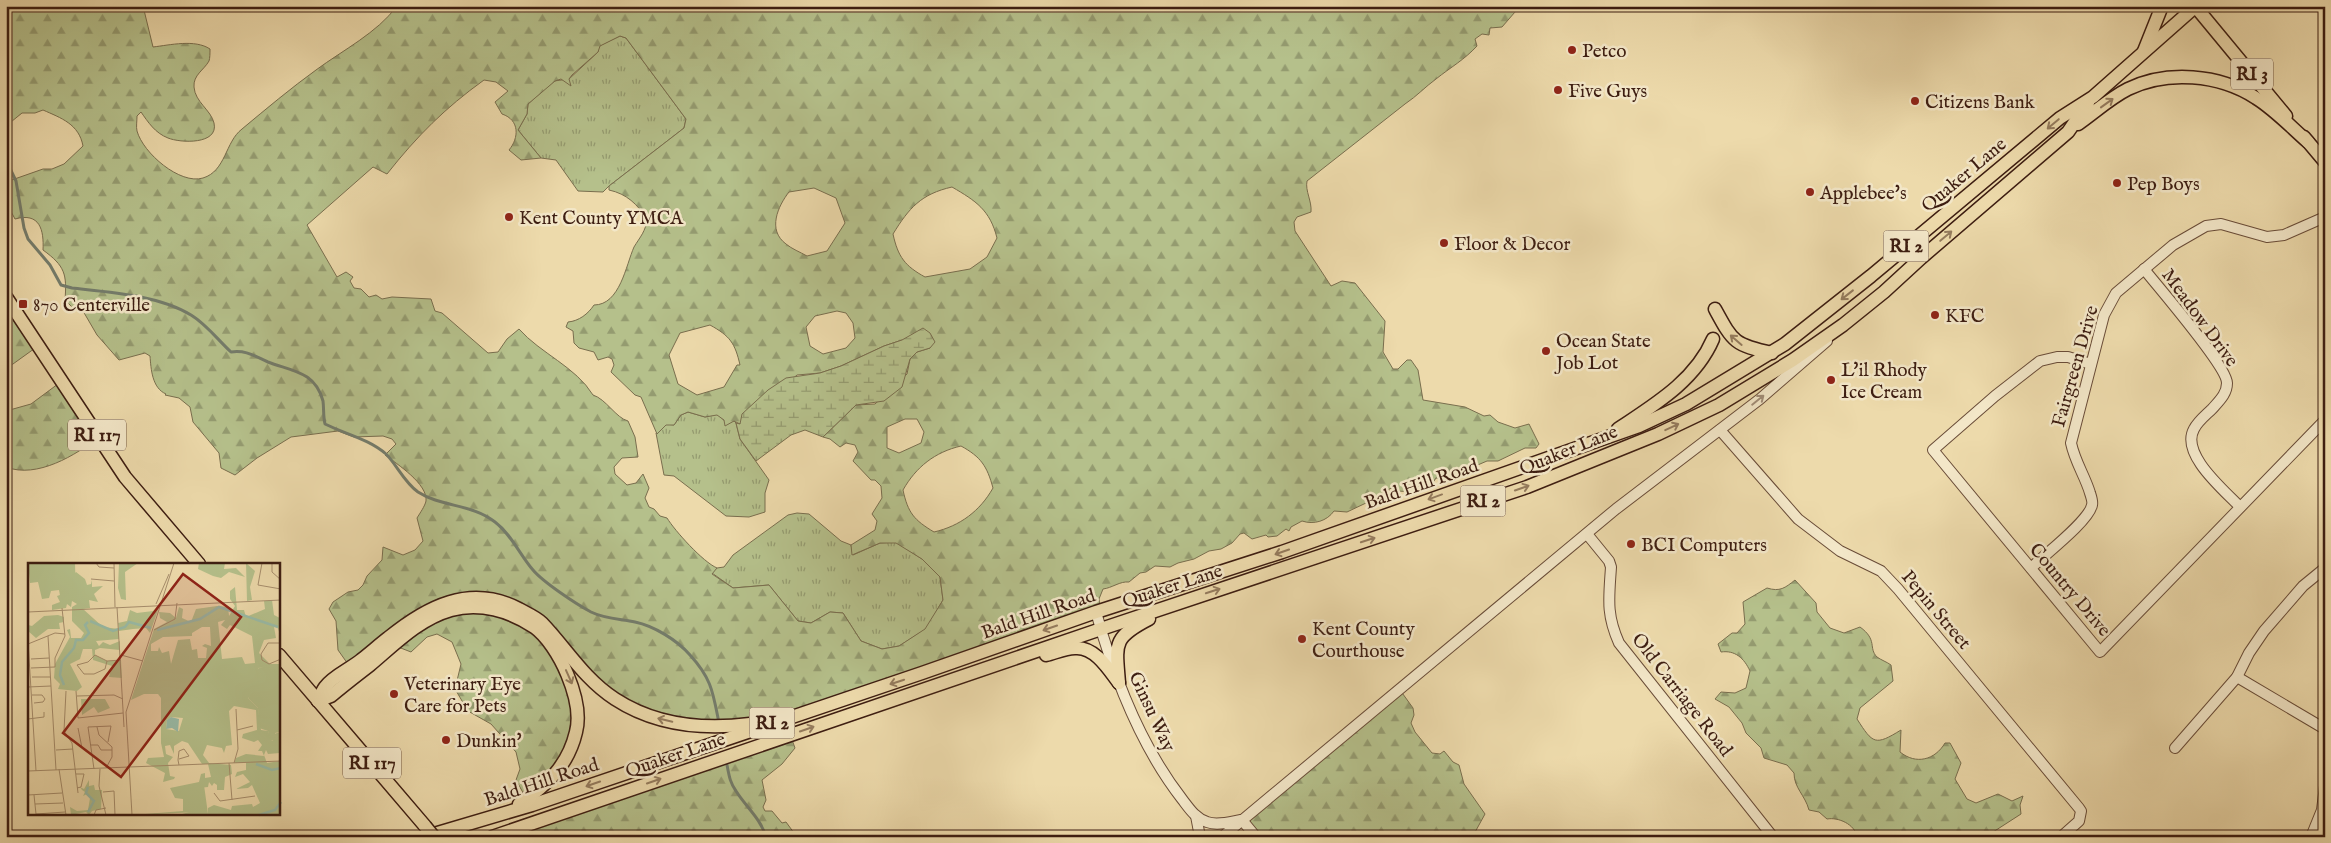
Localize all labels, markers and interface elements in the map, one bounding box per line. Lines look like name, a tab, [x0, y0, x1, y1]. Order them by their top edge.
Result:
place label: Petco	[1582, 40, 1626, 64]
marker: Petco	[1566, 44, 1578, 56]
road number: RI 3	[2231, 59, 2273, 90]
place label: Five Guys	[1568, 80, 1647, 104]
marker: Five Guys	[1552, 84, 1564, 96]
place label: Citizens Bank	[1925, 91, 2036, 115]
marker: Citizens Bank	[1909, 95, 1921, 107]
one-way arrow	[2100, 98, 2114, 108]
one-way arrow	[2046, 119, 2059, 130]
street label: Quaker Lane	[1917, 133, 2012, 218]
place label: Pep Boys	[2127, 173, 2200, 197]
marker: Pep Boys	[2111, 177, 2123, 189]
place label: Applebee's	[1819, 182, 1907, 206]
marker: Applebee's	[1804, 186, 1816, 198]
place label: Kent County YMCA	[519, 207, 684, 231]
marker: Kent County YMCA	[503, 211, 515, 223]
road number: RI 2	[1884, 230, 1928, 262]
one-way arrow	[1940, 230, 1953, 242]
place label: Floor & Decor	[1454, 233, 1570, 257]
marker: Floor & Decor	[1438, 237, 1450, 249]
street label: Meadow Drive	[2156, 264, 2243, 372]
one-way arrow	[1841, 290, 1854, 301]
place label: 870 Centerville	[33, 294, 150, 318]
marker: 870 Centerville	[17, 298, 29, 310]
street label: Fairgreen Drive	[2047, 303, 2105, 430]
place label: KFC	[1945, 305, 1984, 329]
marker: KFC	[1929, 309, 1941, 321]
place label: Ocean State Job Lot	[1554, 330, 1651, 376]
one-way arrow	[1730, 335, 1743, 346]
marker: Ocean State Job Lot	[1540, 345, 1552, 357]
place label: L'il Rhody Ice Cream	[1841, 359, 1928, 405]
marker: L'il Rhody Ice Cream	[1825, 374, 1837, 386]
one-way arrow	[1751, 395, 1764, 406]
road number: RI 117	[68, 420, 126, 450]
street label: Quaker Lane	[1516, 420, 1622, 481]
one-way arrow	[1664, 422, 1679, 431]
street label: Bald Hill Road	[1361, 454, 1483, 516]
one-way arrow	[1513, 483, 1529, 492]
road number: RI 2	[1460, 486, 1506, 516]
one-way arrow	[1428, 493, 1444, 503]
one-way arrow	[1359, 534, 1375, 544]
place label: BCI Computers	[1641, 534, 1767, 558]
marker: BCI Computers	[1625, 538, 1637, 550]
street label: Country Drive	[2023, 539, 2116, 642]
one-way arrow	[1275, 548, 1290, 557]
street label: Quaker Lane	[1119, 559, 1226, 614]
inset map	[28, 563, 280, 816]
street label: Pepin Street	[1895, 566, 1976, 655]
street label: Bald Hill Road	[978, 584, 1100, 646]
one-way arrow	[1205, 586, 1221, 595]
place label: Kent County Courthouse	[1312, 618, 1415, 664]
one-way arrow	[1043, 624, 1058, 633]
street label: Old Carriage Road	[1626, 629, 1738, 763]
marker: Kent County Courthouse	[1296, 633, 1308, 645]
street label: Ginsu Way	[1122, 668, 1180, 756]
one-way arrow	[564, 669, 574, 684]
place label: Veterinary Eye Care for Pets	[403, 673, 521, 719]
one-way arrow	[889, 677, 905, 687]
marker: Veterinary Eye Care for Pets	[388, 688, 400, 700]
road number: RI 2	[750, 708, 794, 738]
one-way arrow	[657, 715, 673, 724]
one-way arrow	[799, 724, 815, 733]
street label: Quaker Lane	[623, 728, 729, 784]
place label: Dunkin'	[456, 730, 522, 754]
marker: Dunkin'	[440, 734, 452, 746]
road number: RI 117	[343, 748, 401, 778]
street label: Bald Hill Road	[481, 753, 603, 813]
one-way arrow	[645, 776, 661, 785]
one-way arrow	[586, 779, 602, 789]

